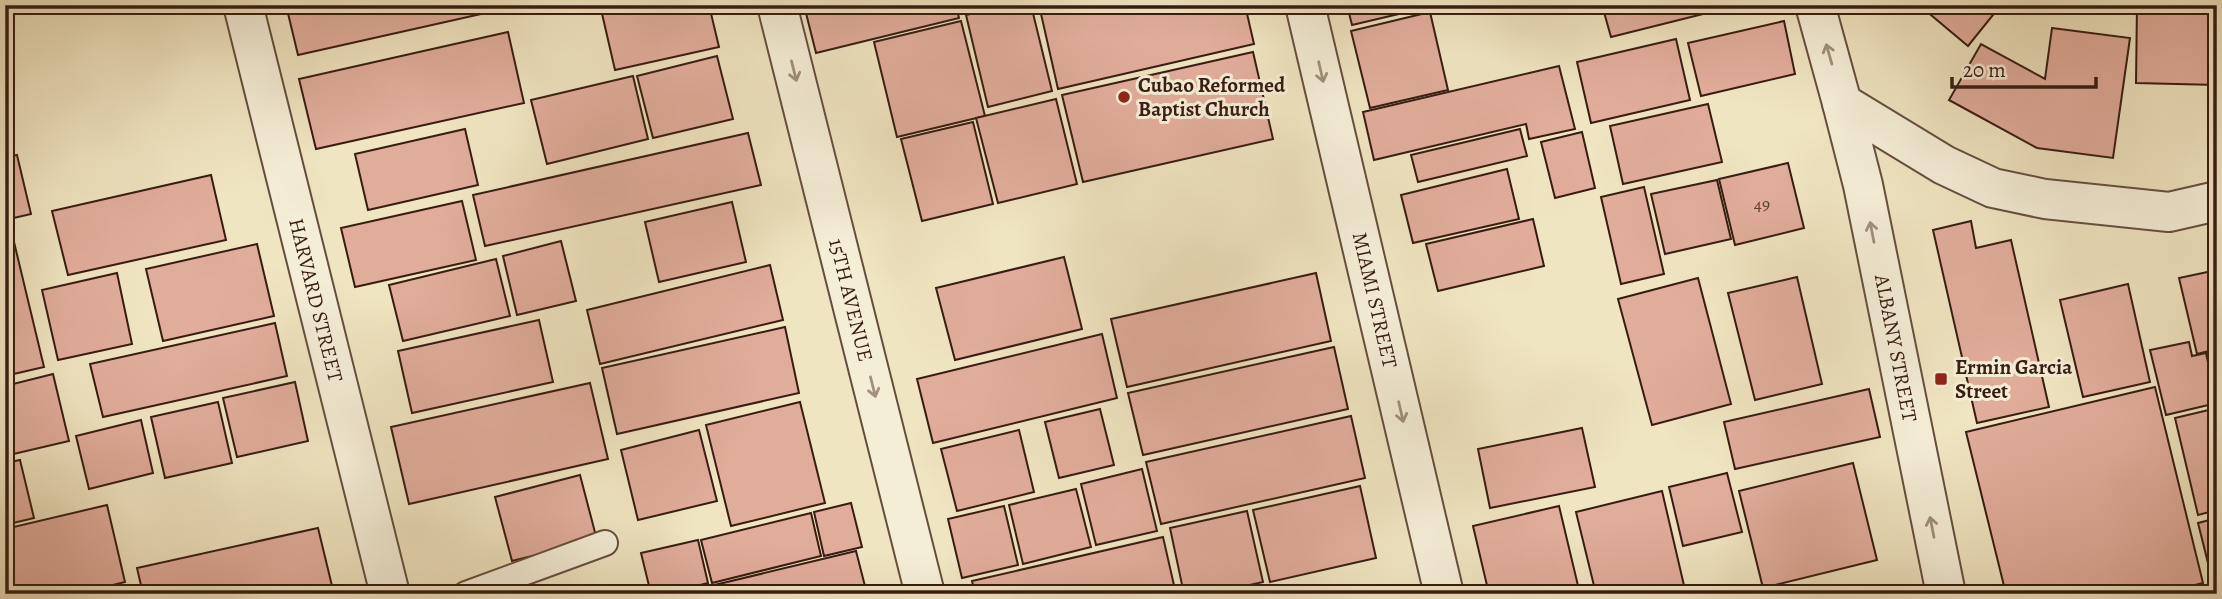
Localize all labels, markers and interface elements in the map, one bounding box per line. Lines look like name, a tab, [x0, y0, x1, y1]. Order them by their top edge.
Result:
one-way arrow	[1821, 43, 1834, 65]
scale bar	[1952, 46, 2096, 90]
text: 20 m	[1963, 56, 2006, 84]
one-way arrow	[788, 60, 801, 82]
one-way arrow	[1315, 60, 1328, 83]
place label: Cubao Reformed Baptist Church	[1138, 71, 1286, 123]
marker: Cubao Reformed Baptist Church	[1116, 89, 1132, 105]
house number: 49	[1754, 192, 1770, 216]
street label: HARVARD STREET	[282, 215, 350, 385]
one-way arrow	[1865, 221, 1879, 244]
street label: MIAMI STREET	[1346, 229, 1404, 371]
street label: 15TH AVENUE	[822, 235, 880, 365]
street label: ALBANY STREET	[1868, 271, 1924, 425]
place label: Ermin Garcia Street	[1955, 353, 2073, 405]
marker: Ermin Garcia Street	[1933, 371, 1949, 387]
one-way arrow	[867, 375, 880, 398]
one-way arrow	[1395, 401, 1408, 423]
one-way arrow	[1925, 516, 1938, 539]

